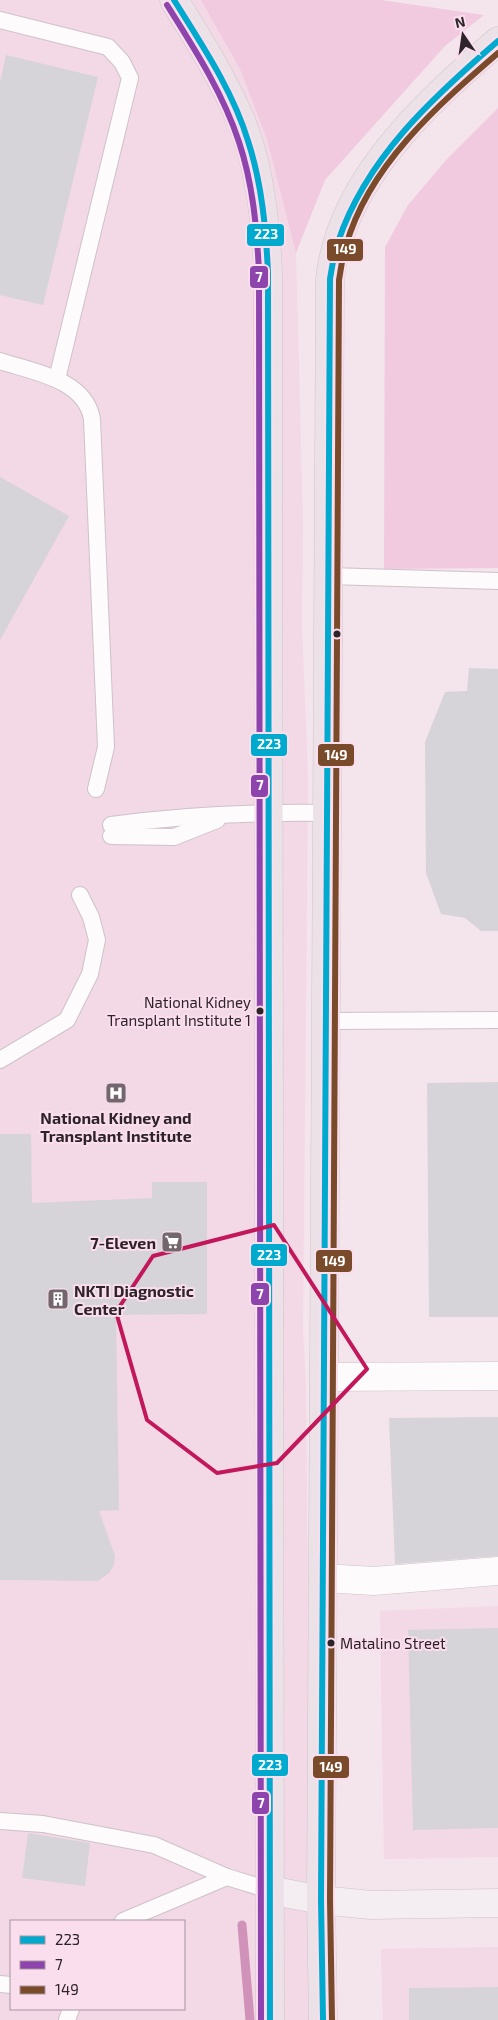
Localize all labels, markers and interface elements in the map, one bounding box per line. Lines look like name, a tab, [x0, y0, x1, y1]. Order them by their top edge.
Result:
north arrow	[438, 10, 488, 60]
text: N	[453, 12, 467, 31]
line badge: 223	[246, 223, 285, 247]
text: 223	[254, 225, 278, 242]
line badge: 149	[326, 238, 364, 262]
text: 149	[333, 240, 357, 257]
line badge: 7	[249, 265, 269, 289]
text: 7	[255, 268, 263, 285]
unlabelled marker	[332, 629, 342, 639]
line badge: 223	[250, 733, 288, 757]
text: 223	[257, 735, 281, 752]
line badge: 149	[317, 743, 355, 767]
text: 149	[324, 746, 348, 763]
line badge: 7	[250, 774, 269, 798]
text: 7	[256, 776, 264, 793]
place label: National Kidney Transplant Institute 1	[107, 993, 251, 1029]
marker: National Kidney Transplant Institute 1	[255, 1006, 265, 1016]
hospital icon: National Kidney and Transplant Institute	[104, 1081, 128, 1105]
place label: National Kidney and Transplant Institute	[40, 1108, 192, 1145]
supermarket icon: 7-Eleven	[160, 1230, 184, 1254]
place label: 7-Eleven	[90, 1233, 156, 1252]
line badge: 223	[250, 1243, 288, 1267]
text: 223	[257, 1246, 281, 1263]
line badge: 149	[315, 1249, 353, 1273]
text: 149	[322, 1252, 346, 1269]
place label: NKTI Diagnostic Center	[74, 1281, 194, 1318]
line badge: 7	[250, 1282, 270, 1306]
text: 7	[256, 1285, 264, 1302]
building icon: NKTI Diagnostic Center	[46, 1287, 70, 1311]
place label: Matalino Street	[340, 1634, 446, 1652]
marker: Matalino Street	[326, 1638, 336, 1648]
line badge: 223	[251, 1753, 289, 1777]
line badge: 149	[312, 1755, 350, 1779]
text: 223	[258, 1756, 282, 1773]
text: 149	[319, 1758, 343, 1775]
line badge: 7	[251, 1791, 270, 1815]
text: 7	[257, 1794, 265, 1811]
legend	[10, 1920, 185, 2010]
text: 223	[55, 1930, 80, 1948]
text: 7	[55, 1955, 63, 1973]
text: 149	[55, 1980, 79, 1998]

